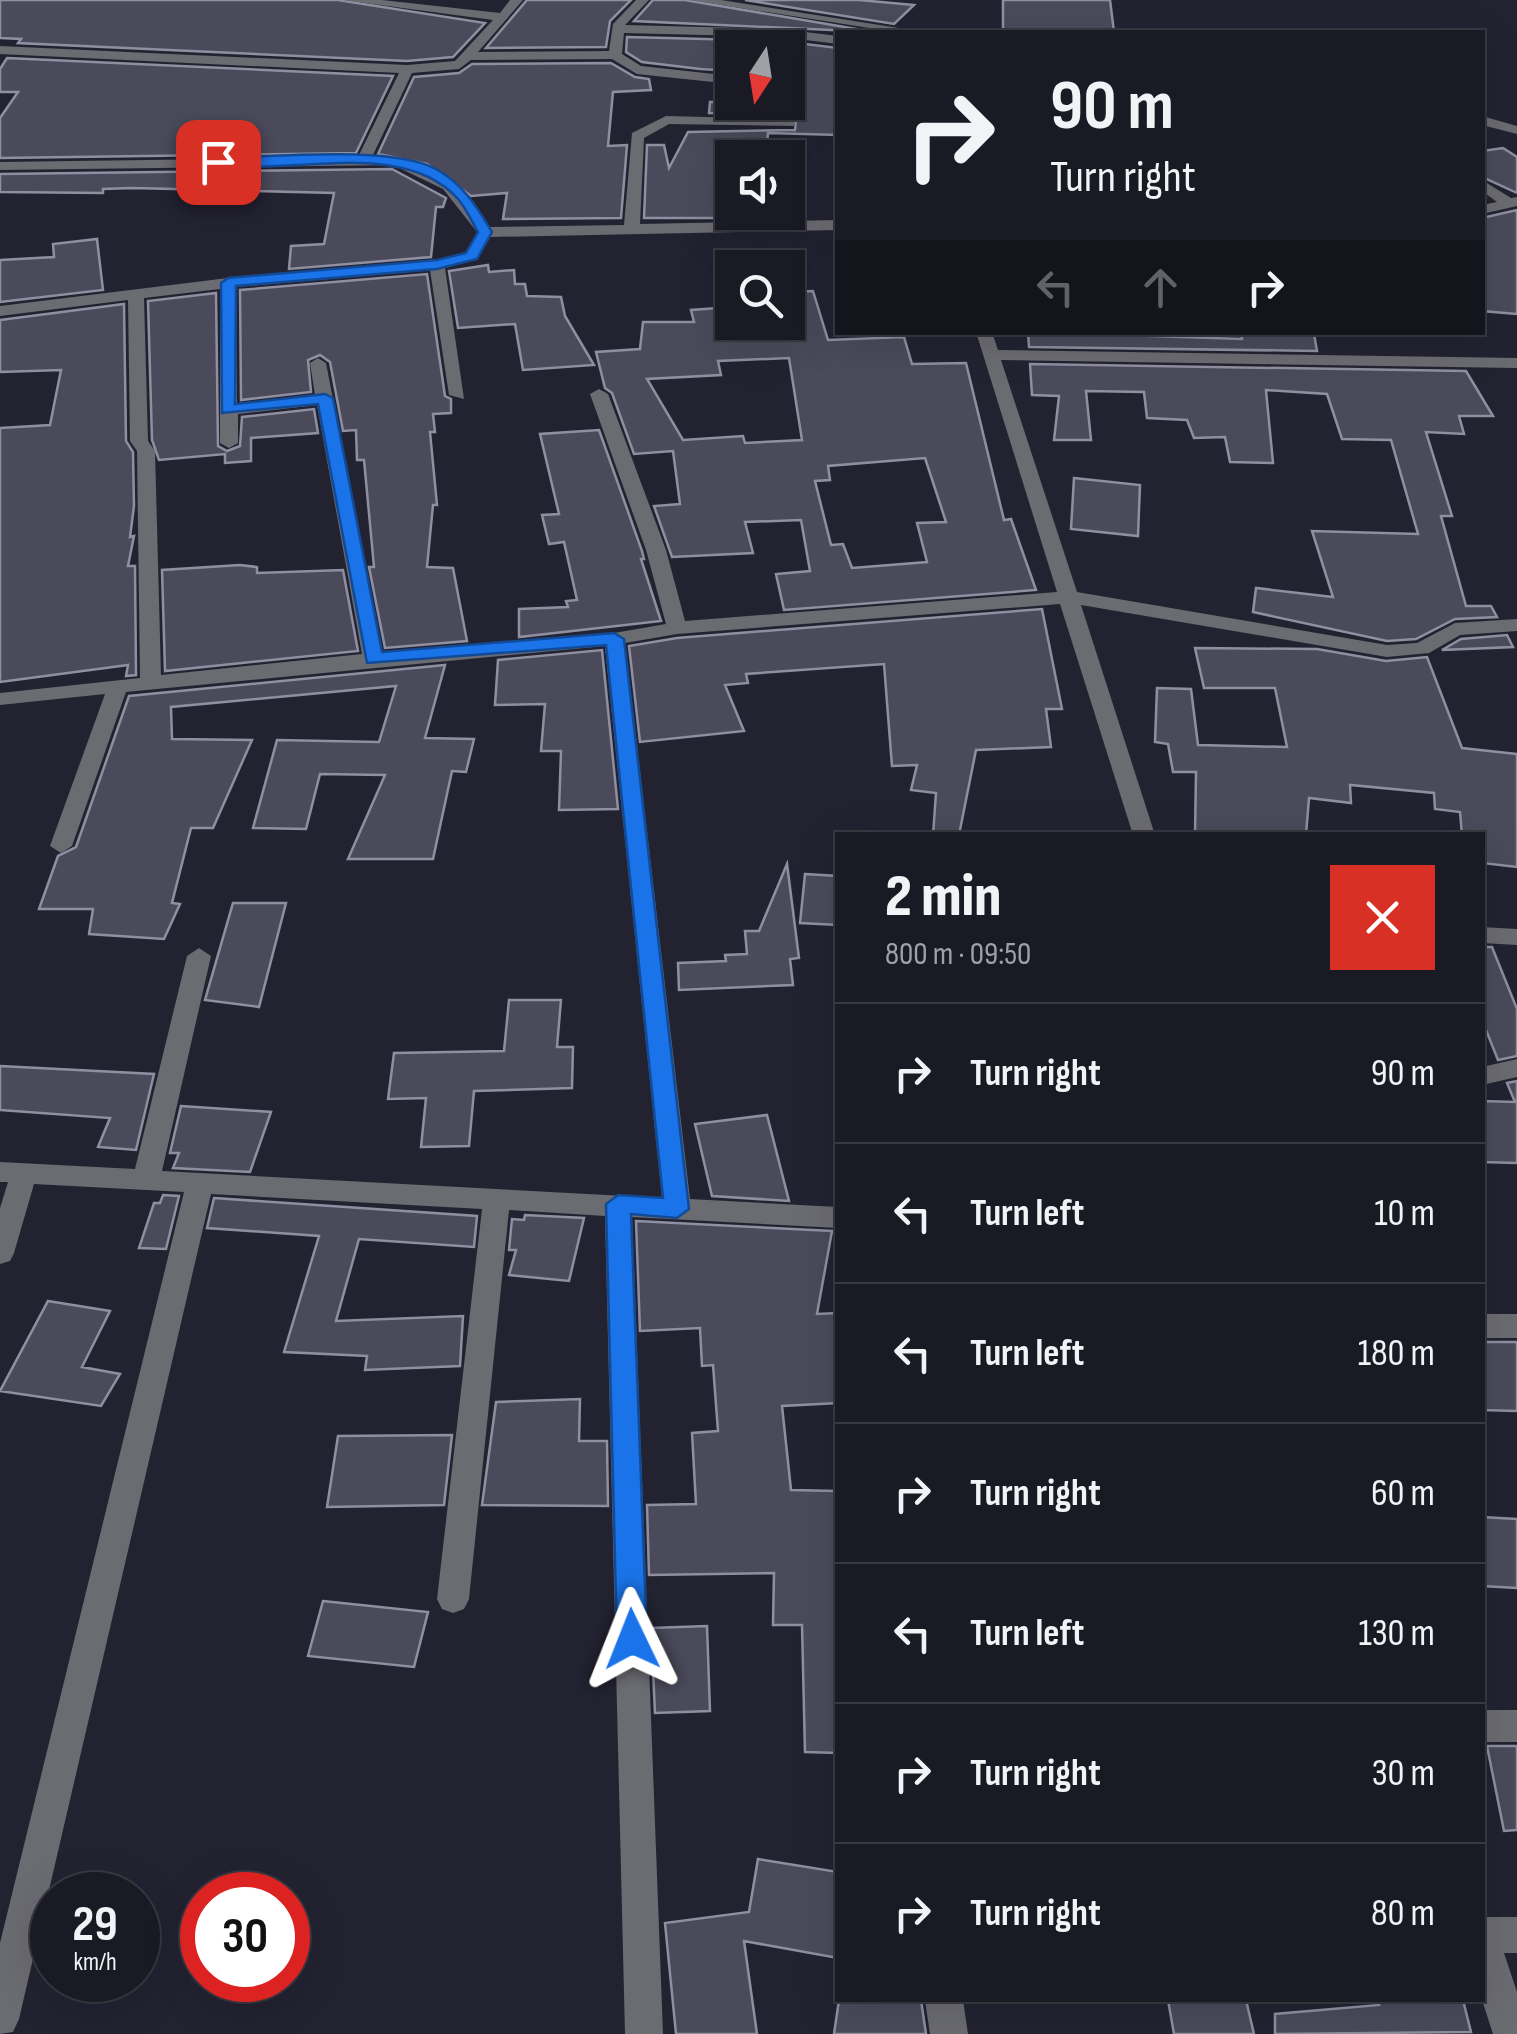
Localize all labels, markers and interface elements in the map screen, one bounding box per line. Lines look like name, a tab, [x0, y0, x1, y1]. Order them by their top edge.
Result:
north arrow	[715, 30, 805, 120]
map controls	[715, 30, 805, 340]
text: 90 m	[1050, 65, 1174, 149]
icon: right	[885, 70, 1015, 200]
pin	[176, 120, 261, 205]
icon: arrive	[191, 135, 246, 190]
button: sound	[715, 140, 805, 230]
text: Turn right	[1050, 150, 1196, 205]
button: search	[715, 250, 805, 340]
icon: left	[1028, 260, 1083, 315]
icon: ahead	[1133, 260, 1188, 315]
icon: right	[1238, 260, 1293, 315]
text: 2 min	[885, 861, 1001, 933]
button: close	[1330, 865, 1435, 970]
text: 800 m · 09:50	[885, 935, 1031, 974]
icon: right	[885, 1046, 940, 1101]
text: Turn right	[970, 1051, 1101, 1096]
text: 90 m	[1371, 1051, 1435, 1096]
icon: left	[885, 1186, 940, 1241]
text: Turn left	[970, 1191, 1084, 1236]
text: 10 m	[1374, 1191, 1435, 1236]
icon: left	[885, 1326, 940, 1381]
text: Turn left	[970, 1331, 1084, 1376]
text: 180 m	[1358, 1331, 1435, 1376]
icon: right	[885, 1466, 940, 1521]
text: Turn right	[970, 1471, 1101, 1516]
text: 60 m	[1371, 1471, 1435, 1516]
position arrow	[580, 1587, 684, 1691]
icon: left	[885, 1606, 940, 1661]
text: Turn left	[970, 1611, 1084, 1656]
text: 130 m	[1358, 1611, 1435, 1656]
icon: right	[885, 1746, 940, 1801]
text: Turn right	[970, 1751, 1101, 1796]
text: 30 m	[1372, 1751, 1435, 1796]
speed limit sign: 30	[180, 1872, 310, 2002]
icon: right	[885, 1886, 940, 1941]
text: Turn right	[970, 1891, 1101, 1936]
text: 80 m	[1371, 1891, 1435, 1936]
text: 29	[72, 1895, 118, 1955]
text: km/h	[73, 1947, 117, 1978]

